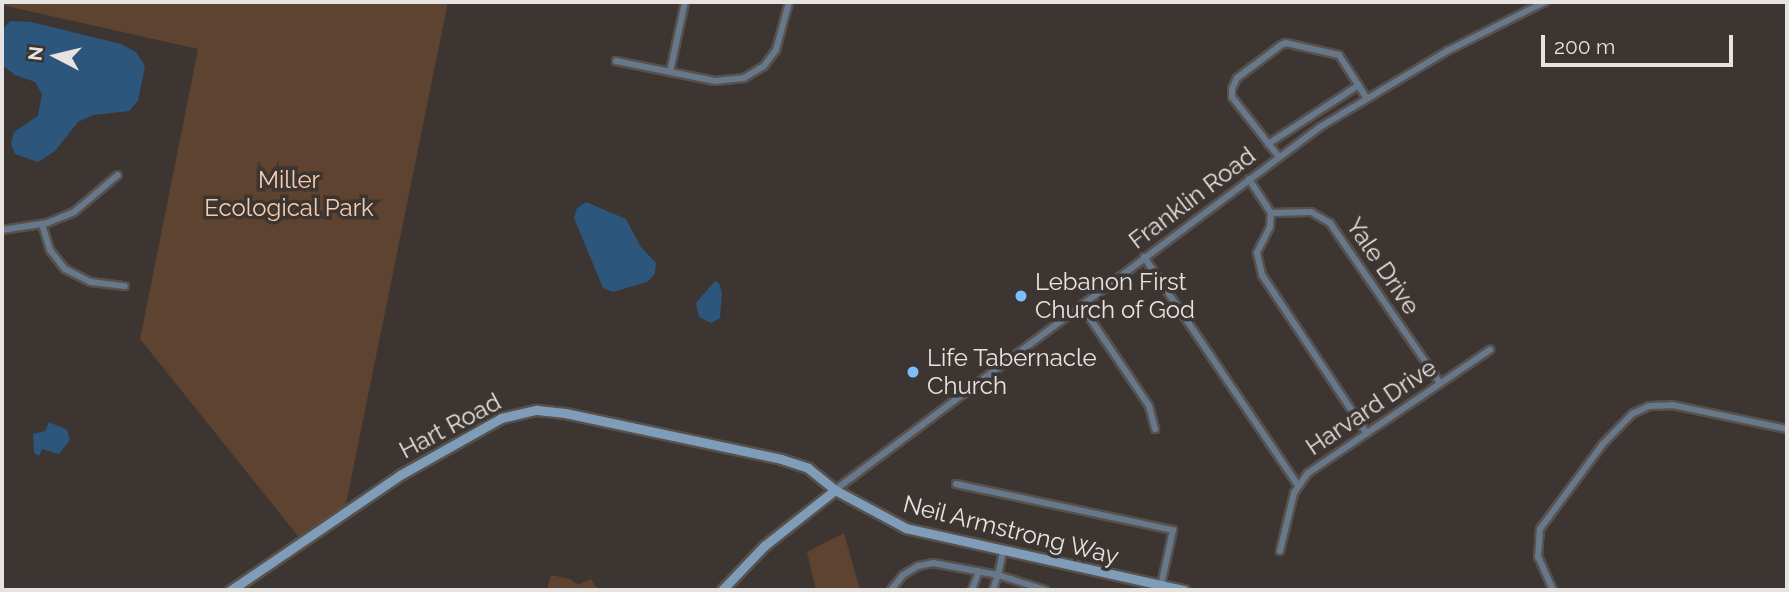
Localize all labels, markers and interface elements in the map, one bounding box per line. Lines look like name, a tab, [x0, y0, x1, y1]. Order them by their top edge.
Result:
north arrow	[21, 21, 91, 91]
scale bar	[1544, 21, 1736, 65]
text: 200 m	[1554, 34, 1615, 59]
text: N	[23, 45, 47, 62]
street label: Franklin Road	[1123, 141, 1261, 255]
park label: Miller Ecological Park	[204, 166, 374, 222]
street label: Yale Drive	[1340, 212, 1426, 320]
place label: Lebanon First Church of God	[1035, 268, 1196, 324]
marker: Lebanon First Church of God	[1013, 288, 1029, 304]
place label: Life Tabernacle Church	[927, 344, 1097, 400]
street label: Harvard Drive	[1300, 353, 1442, 461]
marker: Life Tabernacle Church	[905, 364, 921, 380]
street label: Hart Road	[394, 387, 506, 465]
street label: Neil Armstrong Way	[899, 489, 1123, 571]

